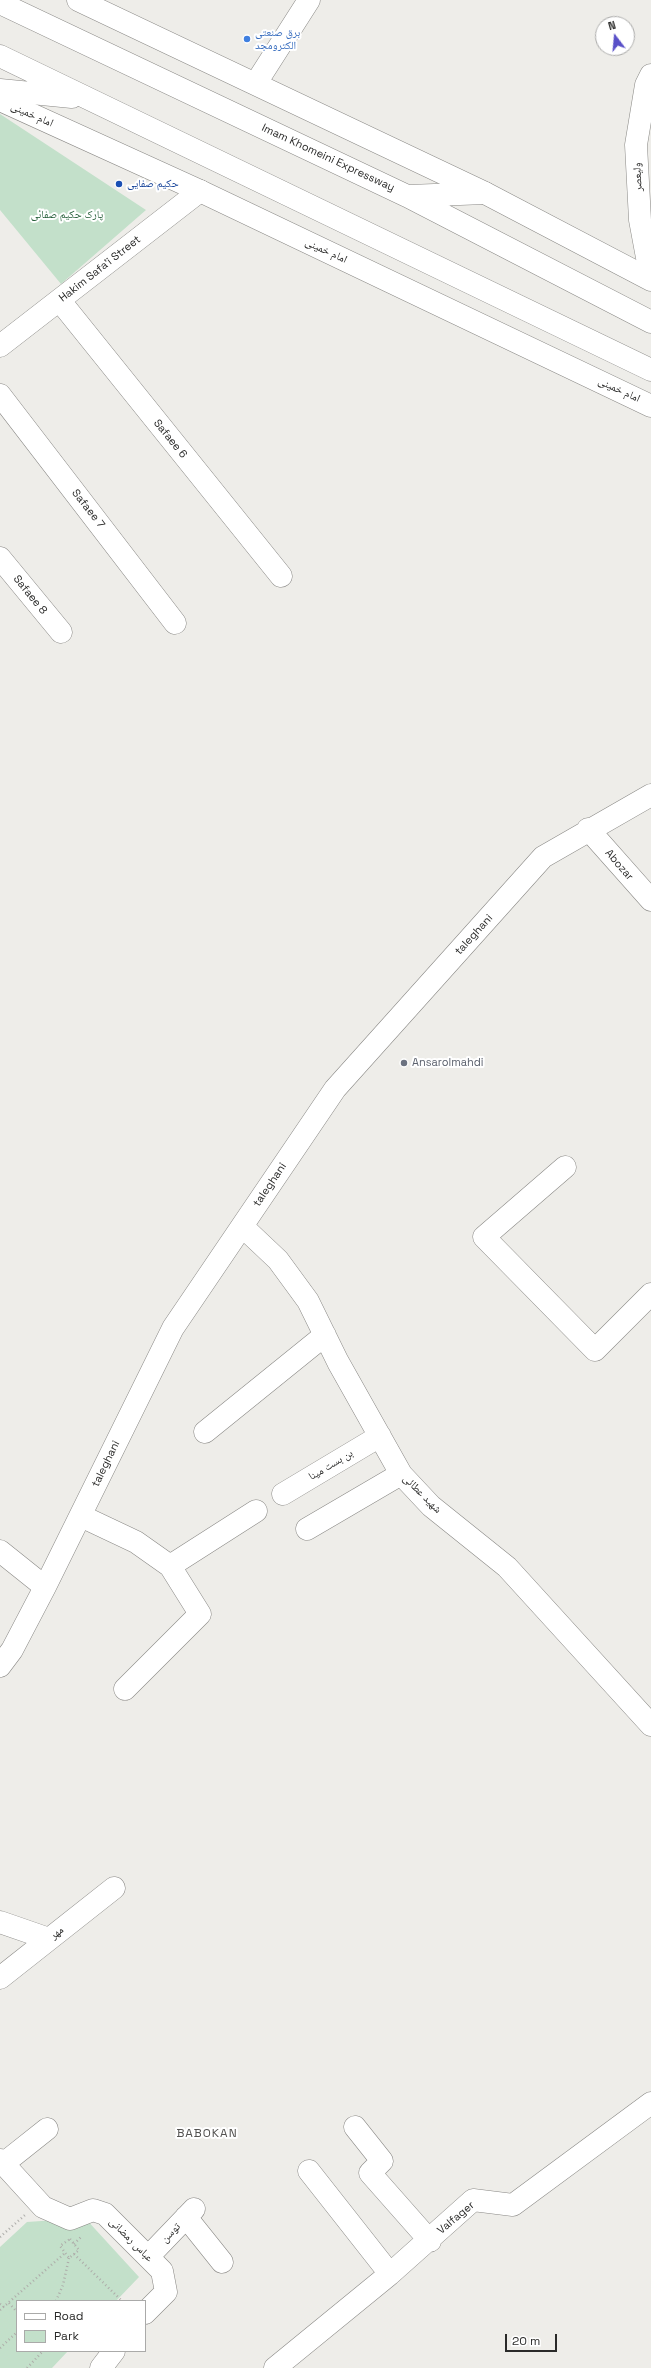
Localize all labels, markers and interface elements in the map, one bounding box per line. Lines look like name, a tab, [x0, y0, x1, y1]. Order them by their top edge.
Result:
north arrow	[595, 16, 635, 56]
text: N	[606, 18, 617, 33]
place label: برق صنعتی الکترومجد	[255, 26, 300, 52]
marker: برق صنعتی الکترومجد	[242, 34, 252, 44]
street label: امام خمینی	[9, 100, 55, 130]
street label: Imam Khomeini Expressway	[259, 121, 397, 195]
street label: ولیعصر	[631, 162, 645, 192]
place label: حکیم صفایی	[127, 177, 179, 191]
marker: حکیم صفایی	[114, 179, 124, 189]
park label: پارک حکیم صفائی	[31, 208, 103, 222]
street label: Hakim Safa'i Street	[57, 233, 143, 305]
street label: امام خمینی	[303, 236, 349, 266]
street label: امام خمینی	[596, 375, 642, 405]
street label: Safaee 6	[150, 417, 190, 461]
street label: Safaee 7	[69, 487, 107, 531]
street label: Safaee 8	[10, 573, 50, 617]
street label: Abozar	[602, 847, 636, 883]
street label: taleghani	[452, 912, 496, 958]
place label: Ansarolmahdi	[412, 1056, 483, 1070]
marker: Ansarolmahdi	[399, 1058, 409, 1068]
street label: taleghani	[251, 1161, 289, 1209]
street label: taleghani	[89, 1439, 123, 1489]
street label: بن بست مینا	[306, 1447, 356, 1483]
street label: شهید عطائی	[400, 1472, 444, 1516]
street label: مهر	[48, 1924, 66, 1942]
district label: BABOKAN	[176, 2127, 238, 2141]
street label: Valfager	[435, 2199, 477, 2237]
street label: عباس رمضانی	[106, 2215, 156, 2265]
street label: توسن	[158, 2220, 184, 2246]
legend	[16, 2300, 146, 2352]
text: Road	[54, 2308, 83, 2324]
scale bar	[507, 2326, 559, 2352]
text: Park	[54, 2328, 79, 2344]
text: 20 m	[512, 2333, 540, 2349]

